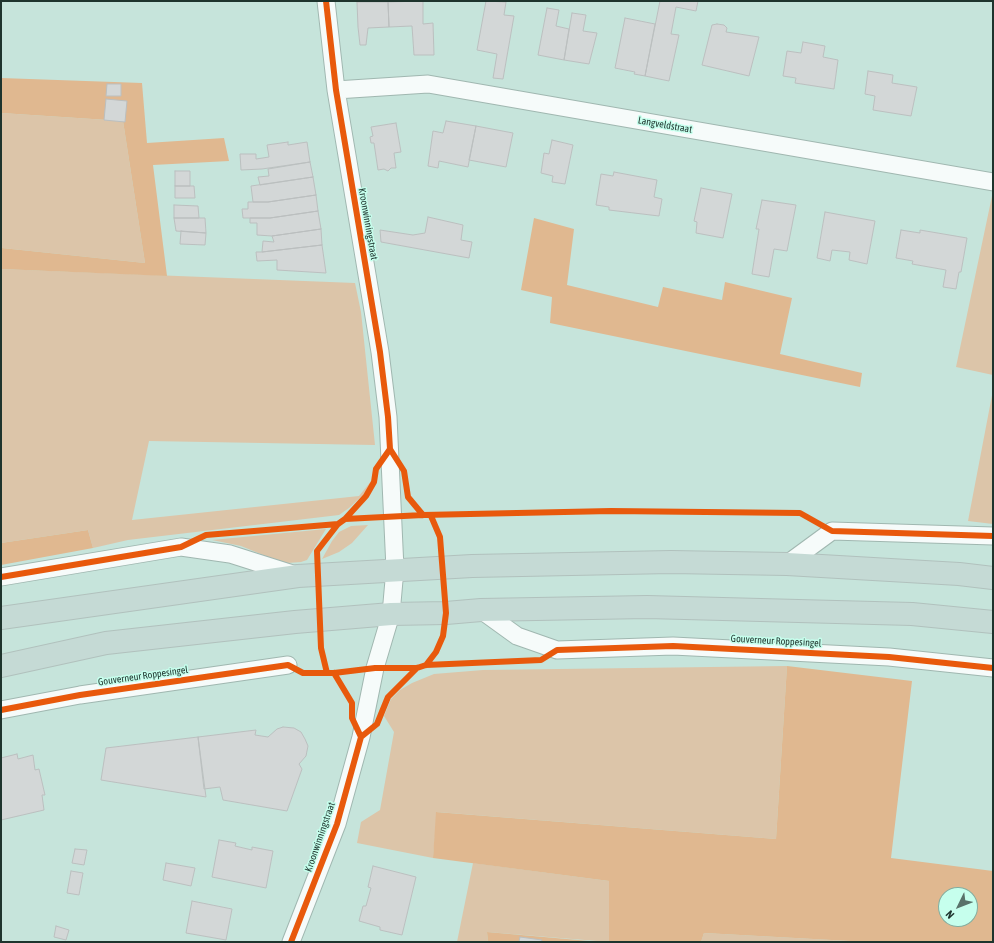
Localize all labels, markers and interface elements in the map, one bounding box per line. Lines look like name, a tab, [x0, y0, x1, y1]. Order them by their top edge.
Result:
street label: Langveldstraat	[637, 114, 693, 136]
street label: Kroonwinningstraat	[356, 187, 380, 261]
street label: Gouverneur Roppesingel	[730, 633, 822, 649]
street label: Gouverneur Roppesingel	[97, 664, 189, 688]
street label: Kroonwinningstraat	[302, 801, 338, 873]
north arrow	[938, 887, 978, 927]
text: N	[943, 908, 957, 921]

